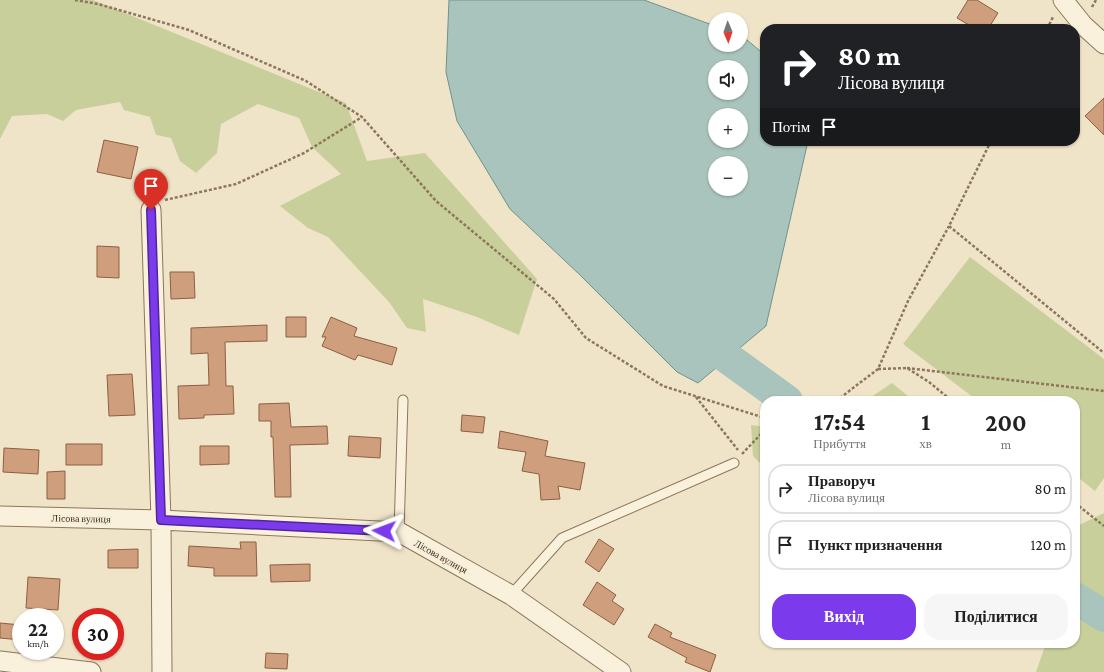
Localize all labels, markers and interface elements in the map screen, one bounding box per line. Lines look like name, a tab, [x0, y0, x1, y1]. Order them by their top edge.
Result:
north arrow	[708, 12, 748, 52]
map controls	[708, 12, 748, 196]
icon: right	[772, 40, 824, 92]
text: 80 m	[838, 40, 900, 71]
button: sound	[708, 60, 748, 100]
text: Лісова вулиця	[838, 73, 944, 93]
button: +	[708, 108, 748, 148]
icon: arrive	[818, 116, 840, 138]
text: Потім	[772, 119, 810, 135]
button: −	[708, 156, 748, 196]
pin	[134, 169, 168, 210]
icon: arrive	[140, 175, 162, 197]
text: 17:54	[814, 408, 865, 435]
text: 1	[921, 408, 930, 435]
text: 200	[985, 409, 1027, 436]
text: Прибуття	[813, 436, 866, 451]
text: хв	[919, 436, 932, 451]
text: m	[1001, 437, 1011, 452]
text: Праворуч	[808, 473, 875, 489]
icon: right	[774, 478, 796, 500]
text: 80 m	[1035, 481, 1066, 497]
text: Лісова вулиця	[808, 490, 885, 505]
position arrow	[363, 510, 405, 552]
street label: Лісова вулиця	[51, 512, 111, 525]
icon: arrive	[774, 534, 796, 556]
street label: Лісова вулиця	[412, 537, 470, 576]
text: Пункт призначення	[808, 537, 942, 553]
text: 120 m	[1031, 537, 1066, 553]
button: Вихід	[772, 594, 916, 640]
button: Поділитися	[924, 594, 1068, 640]
speed limit sign: 30	[72, 608, 124, 660]
text: 22	[28, 618, 48, 640]
text: km/h	[27, 638, 49, 649]

